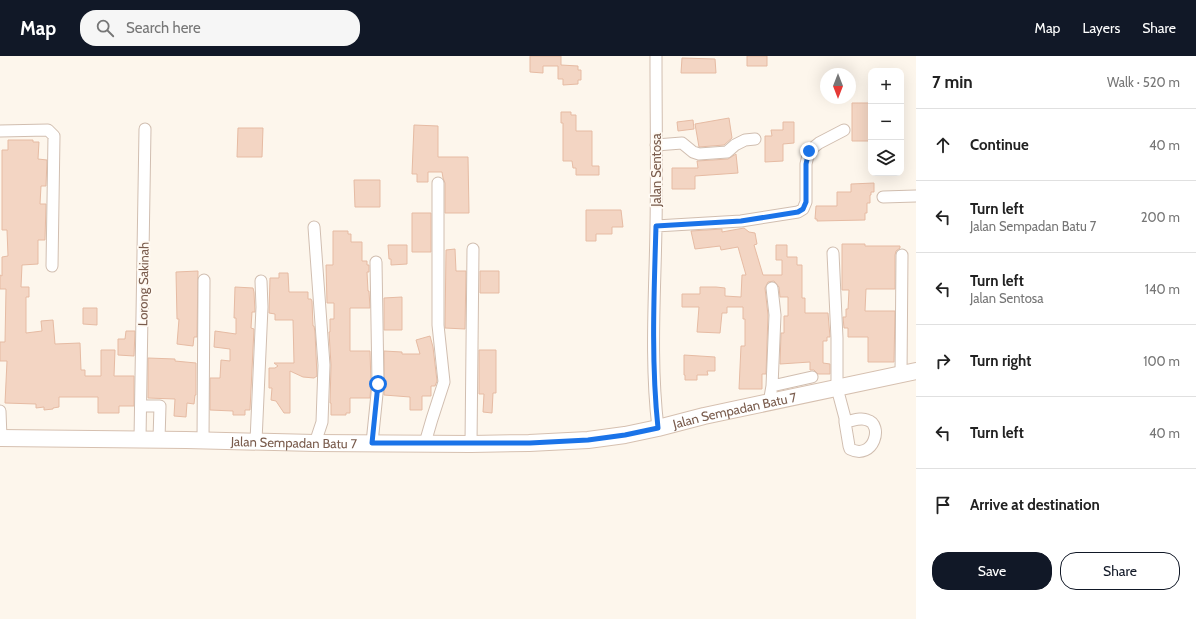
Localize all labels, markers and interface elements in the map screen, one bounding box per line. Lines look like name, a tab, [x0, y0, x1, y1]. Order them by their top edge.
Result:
search box	[80, 10, 360, 46]
text: Map	[20, 17, 56, 40]
icon: search	[94, 17, 116, 39]
text: Search here	[126, 19, 201, 37]
text: Map	[1035, 19, 1060, 37]
text: Layers	[1082, 19, 1120, 37]
text: Share	[1142, 19, 1176, 37]
north arrow	[820, 68, 856, 104]
map controls	[868, 68, 904, 176]
button: +	[868, 68, 904, 104]
text: 7 min	[932, 72, 973, 92]
text: Walk · 520 m	[1107, 74, 1180, 90]
button: −	[868, 104, 904, 140]
street label: Jalan Sentosa	[648, 133, 664, 208]
icon: ahead	[932, 134, 954, 156]
text: Continue	[970, 136, 1029, 154]
text: 40 m	[1149, 137, 1180, 153]
button: layers	[868, 140, 904, 176]
route end	[800, 142, 818, 160]
text: Turn left	[970, 200, 1024, 218]
icon: left	[932, 206, 954, 228]
text: 200 m	[1141, 209, 1180, 225]
text: Jalan Sempadan Batu 7	[970, 218, 1096, 234]
street label: Lorong Sakinah	[134, 242, 152, 326]
text: Turn left	[970, 272, 1024, 290]
icon: left	[932, 278, 954, 300]
text: 140 m	[1145, 281, 1180, 297]
text: Jalan Sentosa	[970, 290, 1043, 306]
icon: right	[932, 350, 954, 372]
text: Turn right	[970, 352, 1031, 370]
text: 100 m	[1143, 353, 1180, 369]
route start	[369, 375, 387, 393]
street label: Jalan Sempadan Batu 7	[670, 388, 799, 432]
icon: left	[932, 422, 954, 444]
text: Turn left	[970, 424, 1024, 442]
text: 40 m	[1149, 425, 1180, 441]
street label: Jalan Sempadan Batu 7	[230, 433, 358, 451]
icon: arrive	[932, 494, 954, 516]
text: Arrive at destination	[970, 496, 1100, 514]
button: Save	[932, 552, 1052, 590]
button: Share	[1060, 552, 1180, 590]

